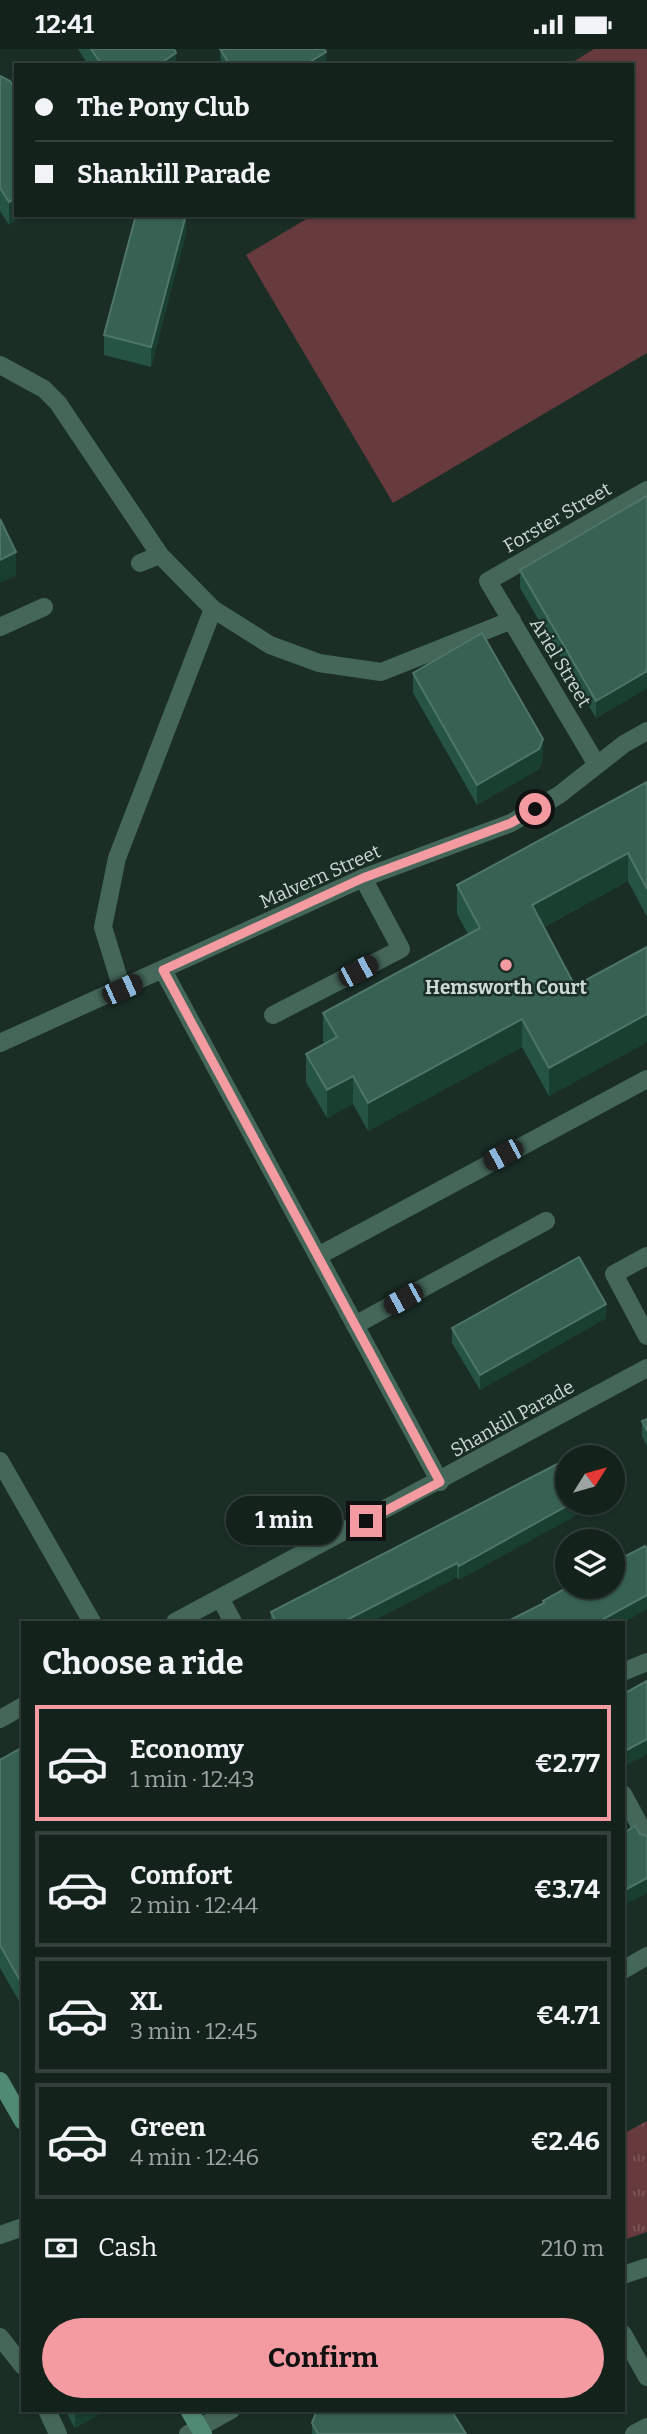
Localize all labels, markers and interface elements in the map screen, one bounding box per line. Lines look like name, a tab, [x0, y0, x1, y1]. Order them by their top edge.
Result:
text: 12:41	[35, 9, 94, 40]
text: The Pony Club	[77, 92, 250, 123]
text: Shankill Parade	[77, 159, 271, 190]
street label: Forster Street	[499, 477, 615, 558]
street label: Ariel Street	[525, 613, 596, 711]
route start	[519, 793, 551, 825]
street label: Malvern Street	[256, 840, 384, 913]
car	[335, 952, 382, 990]
marker: Hemsworth Court	[498, 957, 514, 973]
car	[99, 971, 146, 1007]
place label: Hemsworth Court	[425, 976, 587, 999]
car	[480, 1136, 527, 1174]
car	[380, 1280, 427, 1318]
street label: Shankill Parade	[446, 1375, 578, 1462]
north arrow	[555, 1445, 625, 1515]
map controls	[555, 1445, 625, 1599]
callout: 1 min	[226, 1497, 342, 1545]
route end	[350, 1505, 382, 1537]
text: 1 min	[255, 1506, 313, 1534]
button: layers	[555, 1529, 625, 1599]
text: Choose a ride	[42, 1644, 243, 1682]
icon: car	[46, 1732, 109, 1795]
text: Economy	[130, 1734, 244, 1765]
text: €2.77	[535, 1748, 600, 1779]
text: 1 min · 12:43	[130, 1765, 255, 1793]
icon: car	[46, 1858, 109, 1921]
text: Comfort	[130, 1860, 233, 1891]
text: €3.74	[534, 1874, 600, 1905]
text: 2 min · 12:44	[130, 1891, 258, 1919]
icon: car	[46, 1984, 109, 2047]
text: XL	[130, 1986, 162, 2017]
text: €4.71	[536, 2000, 600, 2031]
text: 3 min · 12:45	[130, 2017, 258, 2045]
icon: car	[46, 2110, 109, 2173]
text: Green	[130, 2112, 206, 2143]
text: €2.46	[531, 2126, 600, 2157]
text: 4 min · 12:46	[130, 2143, 259, 2171]
icon: cash	[42, 2229, 80, 2267]
text: Cash	[98, 2232, 157, 2263]
text: 210 m	[541, 2234, 604, 2262]
button: Confirm	[42, 2318, 604, 2398]

